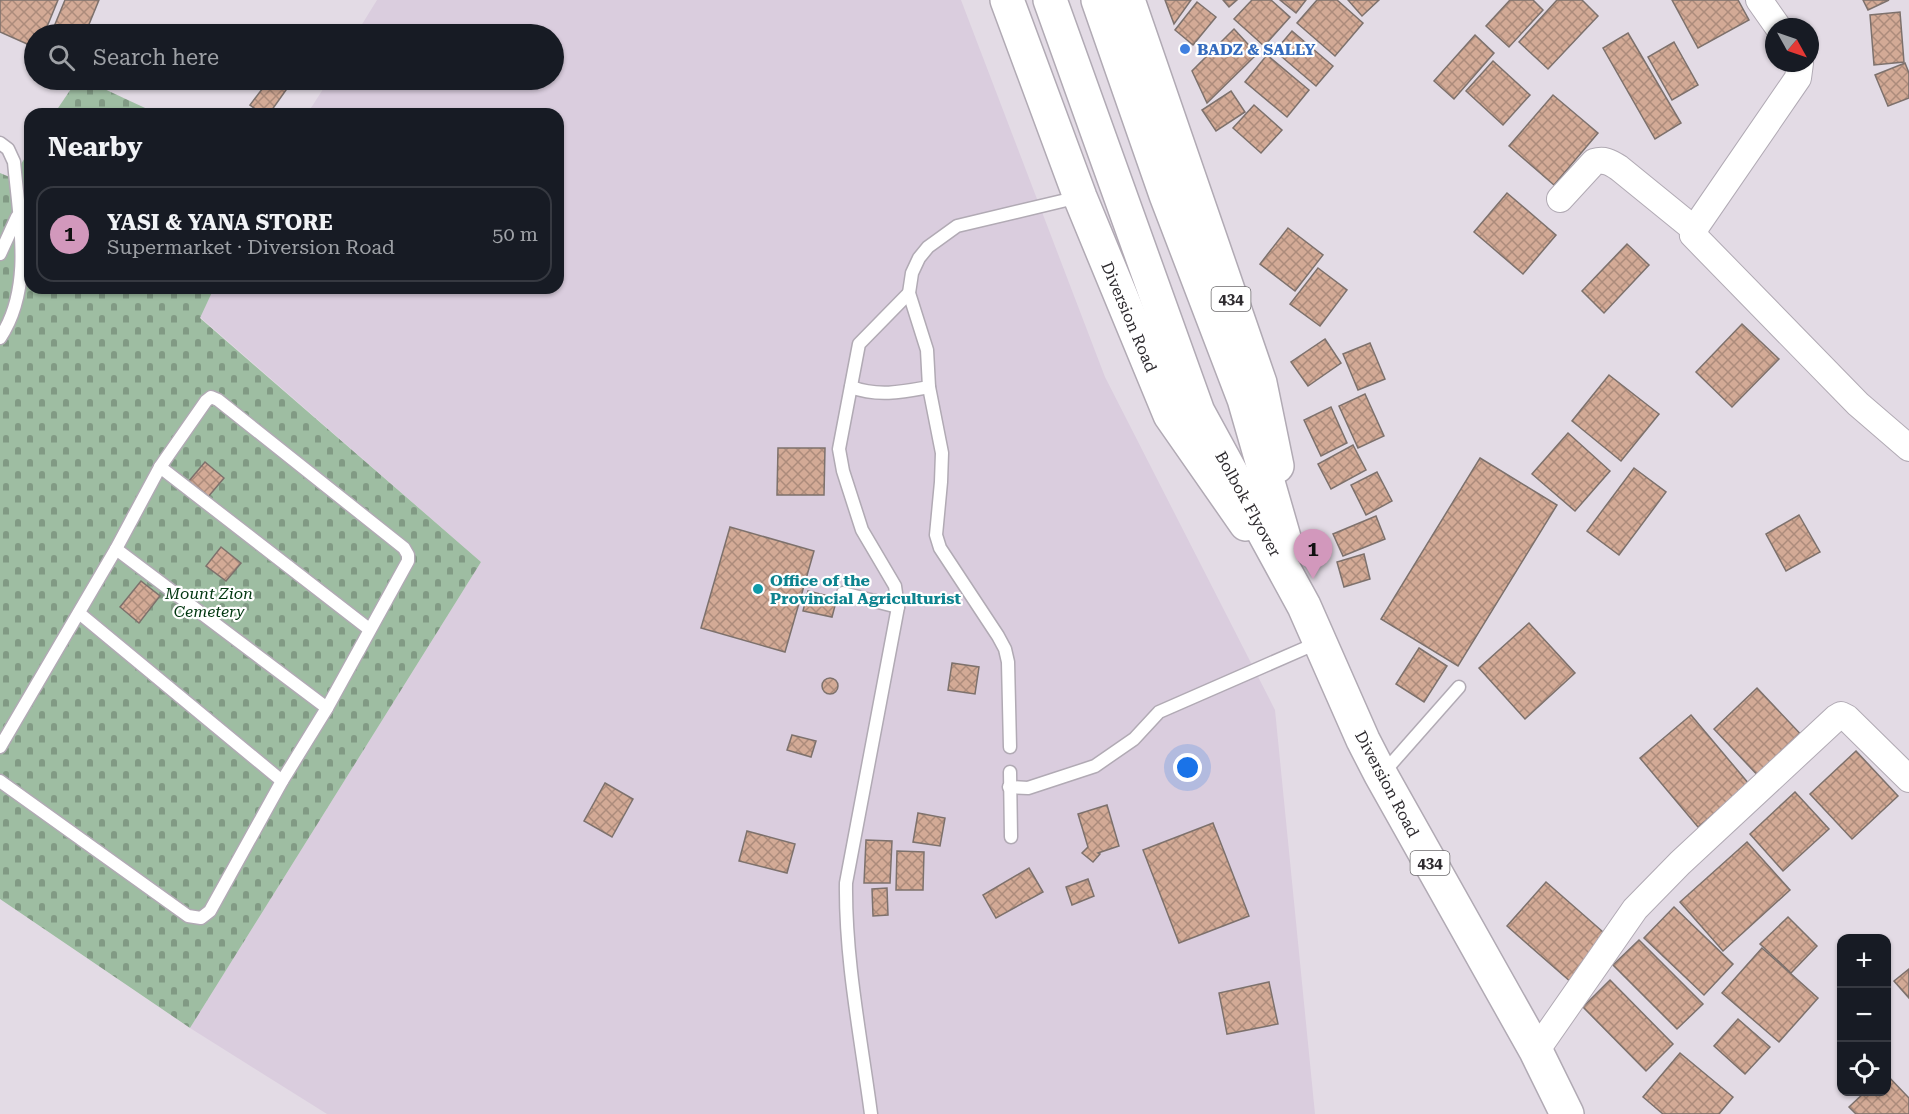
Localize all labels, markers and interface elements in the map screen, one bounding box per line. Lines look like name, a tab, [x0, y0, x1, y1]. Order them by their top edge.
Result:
north arrow	[1765, 18, 1819, 72]
search box	[24, 24, 564, 90]
place label: BADZ & SALLY	[1197, 40, 1315, 59]
icon: search	[45, 41, 78, 74]
marker: BADZ & SALLY	[1178, 42, 1192, 56]
text: Search here	[93, 45, 219, 70]
text: Nearby	[48, 132, 142, 162]
text: YASI & YANA STORE	[107, 210, 333, 235]
text: 1	[64, 222, 75, 246]
text: 50 m	[492, 222, 538, 246]
text: Supermarket · Diversion Road	[107, 235, 395, 259]
street label: Diversion Road	[1097, 259, 1161, 375]
road number: 434	[1212, 287, 1250, 311]
street label: Bolbok Flyover	[1211, 448, 1285, 560]
pin: 1	[1294, 530, 1332, 579]
place label: Office of the Provincial Agriculturist	[770, 571, 961, 608]
marker: Office of the Provincial Agriculturist	[751, 582, 765, 596]
park label: Mount Zion Cemetery	[164, 584, 253, 621]
street label: Diversion Road	[1351, 727, 1423, 841]
your location	[1173, 753, 1202, 782]
road number: 434	[1410, 851, 1450, 875]
map controls	[1837, 934, 1891, 1096]
button: +	[1837, 934, 1891, 988]
button: −	[1837, 988, 1891, 1042]
button: locate	[1837, 1042, 1891, 1096]

